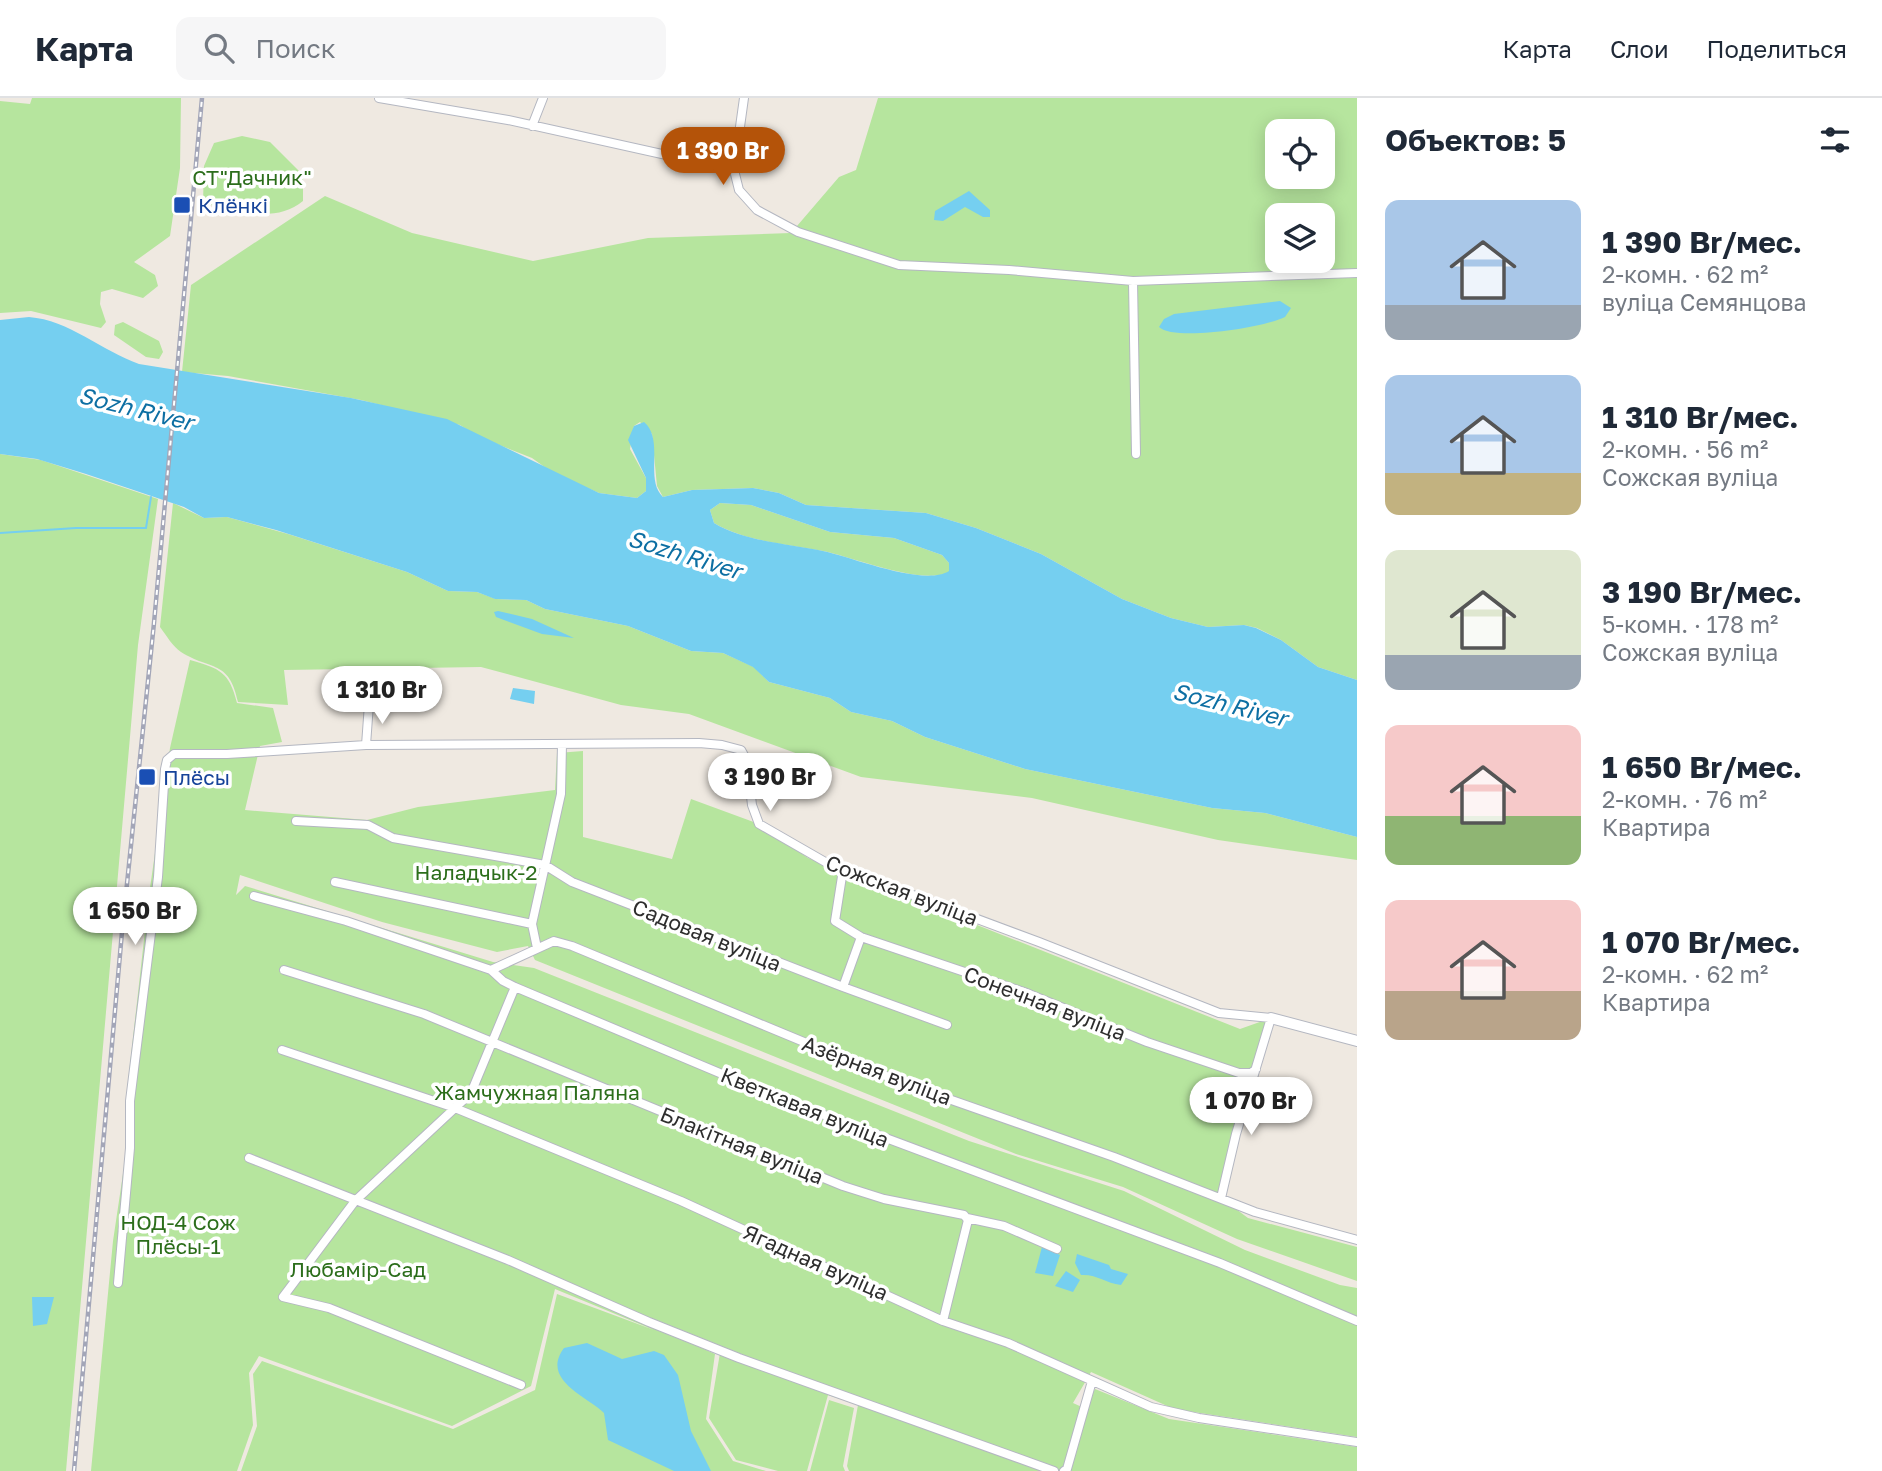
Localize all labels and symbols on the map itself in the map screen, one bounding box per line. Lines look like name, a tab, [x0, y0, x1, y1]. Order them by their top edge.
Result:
pin: 1 390 Br	[651, 127, 795, 187]
park label: СТ"Дачник"	[192, 164, 312, 190]
place label: Клёнкі	[198, 192, 268, 218]
marker: Клёнкі	[172, 195, 192, 215]
water label: Sozh River	[76, 380, 199, 436]
water label: Sozh River	[625, 524, 748, 585]
pin: 1 310 Br	[310, 666, 454, 726]
water label: Sozh River	[1170, 676, 1293, 732]
pin: 3 190 Br	[698, 754, 842, 813]
place label: Плёсы	[163, 764, 230, 790]
marker: Плёсы	[137, 767, 157, 787]
street label: Сожская вуліца	[822, 849, 982, 931]
park label: Наладчык-2	[415, 859, 537, 885]
pin: 1 650 Br	[63, 888, 207, 947]
street label: Садовая вуліца	[629, 893, 785, 977]
street label: Сонечная вуліца	[960, 960, 1130, 1046]
street label: Азёрная вуліца	[799, 1030, 955, 1110]
street label: Кветкавая вуліца	[717, 1061, 893, 1153]
pin: 1 070 Br	[1179, 1077, 1323, 1137]
park label: Жамчужная Паляна	[434, 1079, 640, 1105]
street label: Блакітная вуліца	[657, 1100, 827, 1190]
park label: НОД-4 Сож Плёсы-1	[120, 1209, 236, 1259]
street label: Ягадная вуліца	[740, 1218, 892, 1306]
park label: Любамір-Сад	[290, 1256, 426, 1282]

